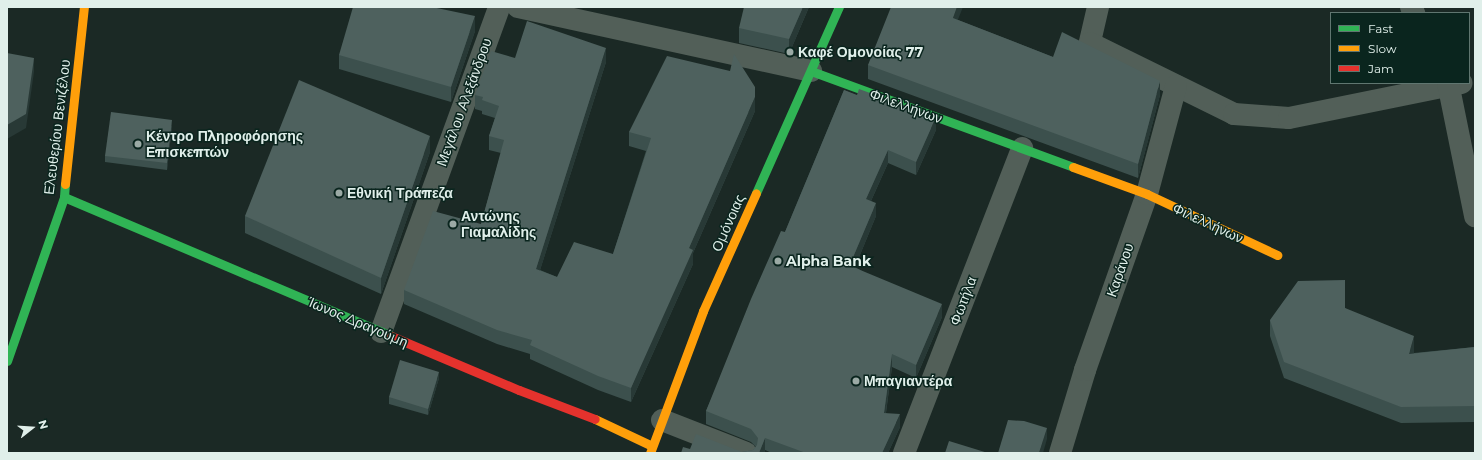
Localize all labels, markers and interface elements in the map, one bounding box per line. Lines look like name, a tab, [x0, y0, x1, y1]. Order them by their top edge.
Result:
legend	[1330, 12, 1470, 84]
text: Fast	[1368, 21, 1393, 36]
street label: Μεγάλου Αλεξάνδρου	[433, 36, 495, 168]
text: Slow	[1368, 41, 1397, 56]
place label: Καφέ Ομονοίας 77	[798, 44, 923, 60]
marker: Καφέ Ομονοίας 77	[785, 47, 795, 57]
street label: Ελευθερίου Βενιζέλου	[40, 58, 74, 196]
text: Jam	[1368, 61, 1394, 76]
street label: Φιλελλήνων	[867, 85, 945, 127]
place label: Κέντρο Πληροφόρησης Επισκεπτών	[146, 128, 303, 160]
marker: Κέντρο Πληροφόρησης Επισκεπτών	[133, 139, 143, 149]
place label: Εθνική Τράπεζα	[347, 185, 453, 201]
marker: Εθνική Τράπεζα	[334, 188, 344, 198]
street label: Ομόνοιας	[708, 192, 748, 254]
street label: Φιλελλήνων	[1170, 199, 1246, 247]
place label: Αντώνης Γιαμαλίδης	[461, 208, 536, 240]
marker: Αντώνης Γιαμαλίδης	[448, 219, 458, 229]
street label: Καράνου	[1103, 241, 1137, 299]
place label: Alpha Bank	[786, 253, 871, 269]
marker: Alpha Bank	[773, 256, 783, 266]
street label: Φωτήλα	[946, 274, 980, 328]
street label: Ίωνος Δραγούμη	[305, 293, 411, 351]
place label: Μπαγιαντέρα	[864, 373, 952, 389]
marker: Μπαγιαντέρα	[851, 376, 861, 386]
north arrow	[12, 408, 52, 448]
text: N	[35, 418, 51, 431]

